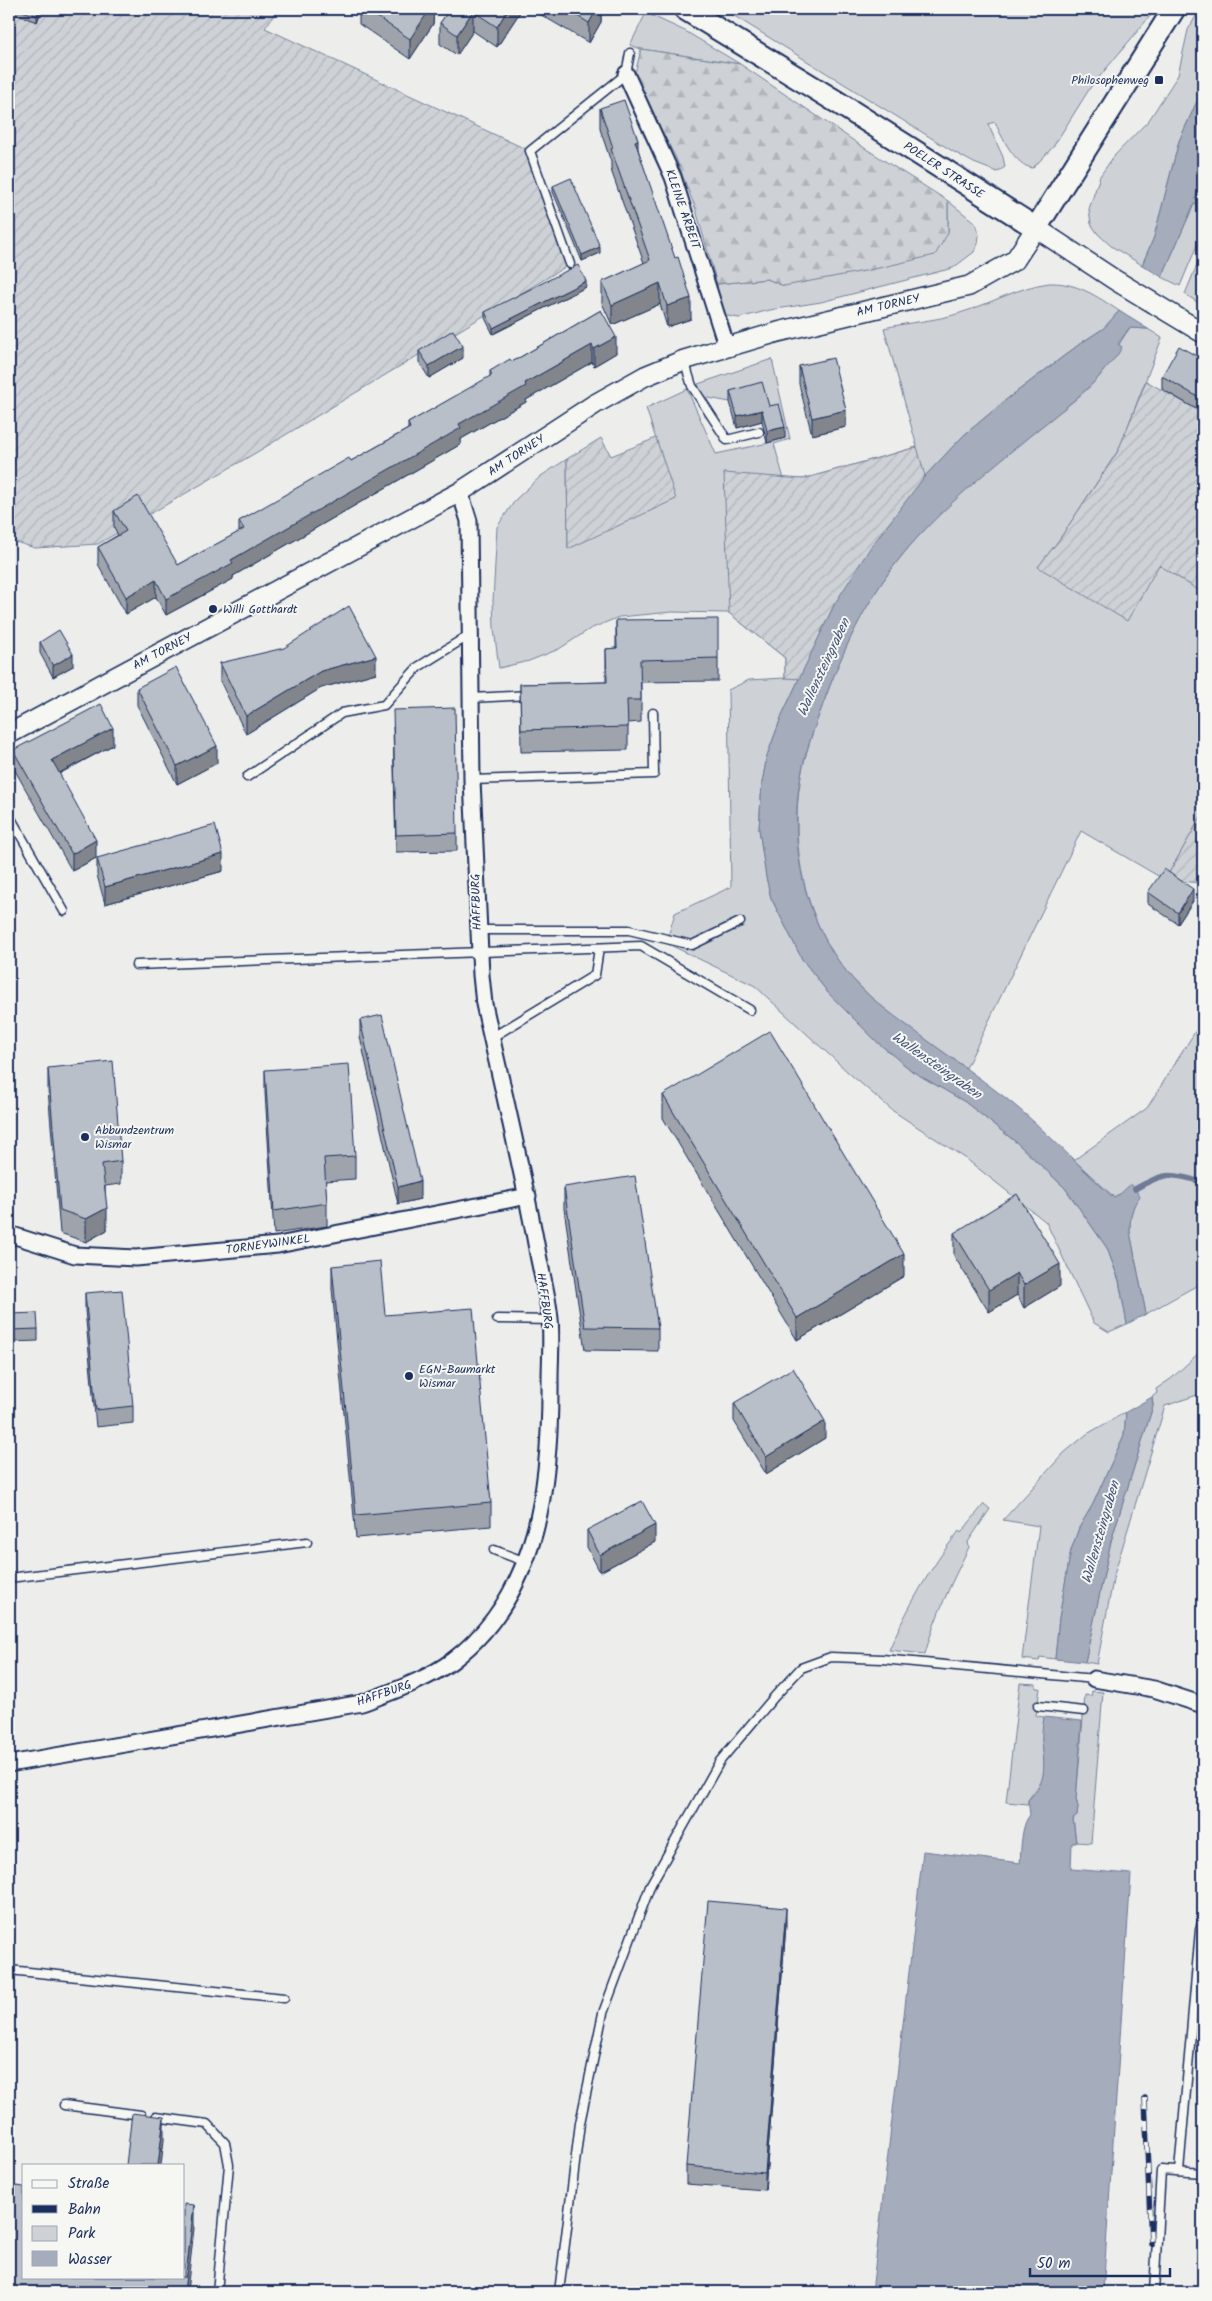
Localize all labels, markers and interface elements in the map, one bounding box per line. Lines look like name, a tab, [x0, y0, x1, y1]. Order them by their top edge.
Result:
place label: Philosophenweg	[1071, 71, 1149, 90]
marker: Philosophenweg	[1153, 74, 1165, 86]
street label: POELER STRASSE	[899, 137, 989, 204]
street label: KLEINE ARBEIT	[660, 167, 706, 253]
street label: AM TORNEY	[855, 289, 923, 322]
street label: AM TORNEY	[484, 429, 549, 481]
place label: Willi Gotthardt	[223, 600, 298, 619]
marker: Willi Gotthardt	[207, 603, 219, 615]
water label: Wallensteingraben	[792, 614, 857, 720]
street label: AM TORNEY	[129, 627, 196, 675]
street label: HAFFBURG	[466, 873, 487, 931]
water label: Wallensteingraben	[887, 1027, 987, 1106]
place label: Abbundzentrum Wismar	[95, 1121, 175, 1154]
marker: Abbundzentrum Wismar	[79, 1131, 91, 1143]
street label: TORNEYWINKEL	[225, 1229, 311, 1260]
street label: HAFFBURG	[531, 1271, 558, 1331]
place label: EGN-Baumarkt Wismar	[419, 1360, 496, 1393]
marker: EGN-Baumarkt Wismar	[403, 1370, 415, 1382]
water label: Wallensteingraben	[1076, 1477, 1127, 1586]
street label: HAFFBURG	[354, 1675, 414, 1712]
legend	[22, 2164, 185, 2278]
text: Straße	[68, 2172, 110, 2196]
text: Bahn	[68, 2198, 101, 2222]
text: Park	[68, 2222, 96, 2246]
scale bar	[1030, 2246, 1170, 2278]
text: Wasser	[68, 2248, 112, 2272]
text: 50 m	[1037, 2252, 1071, 2276]

